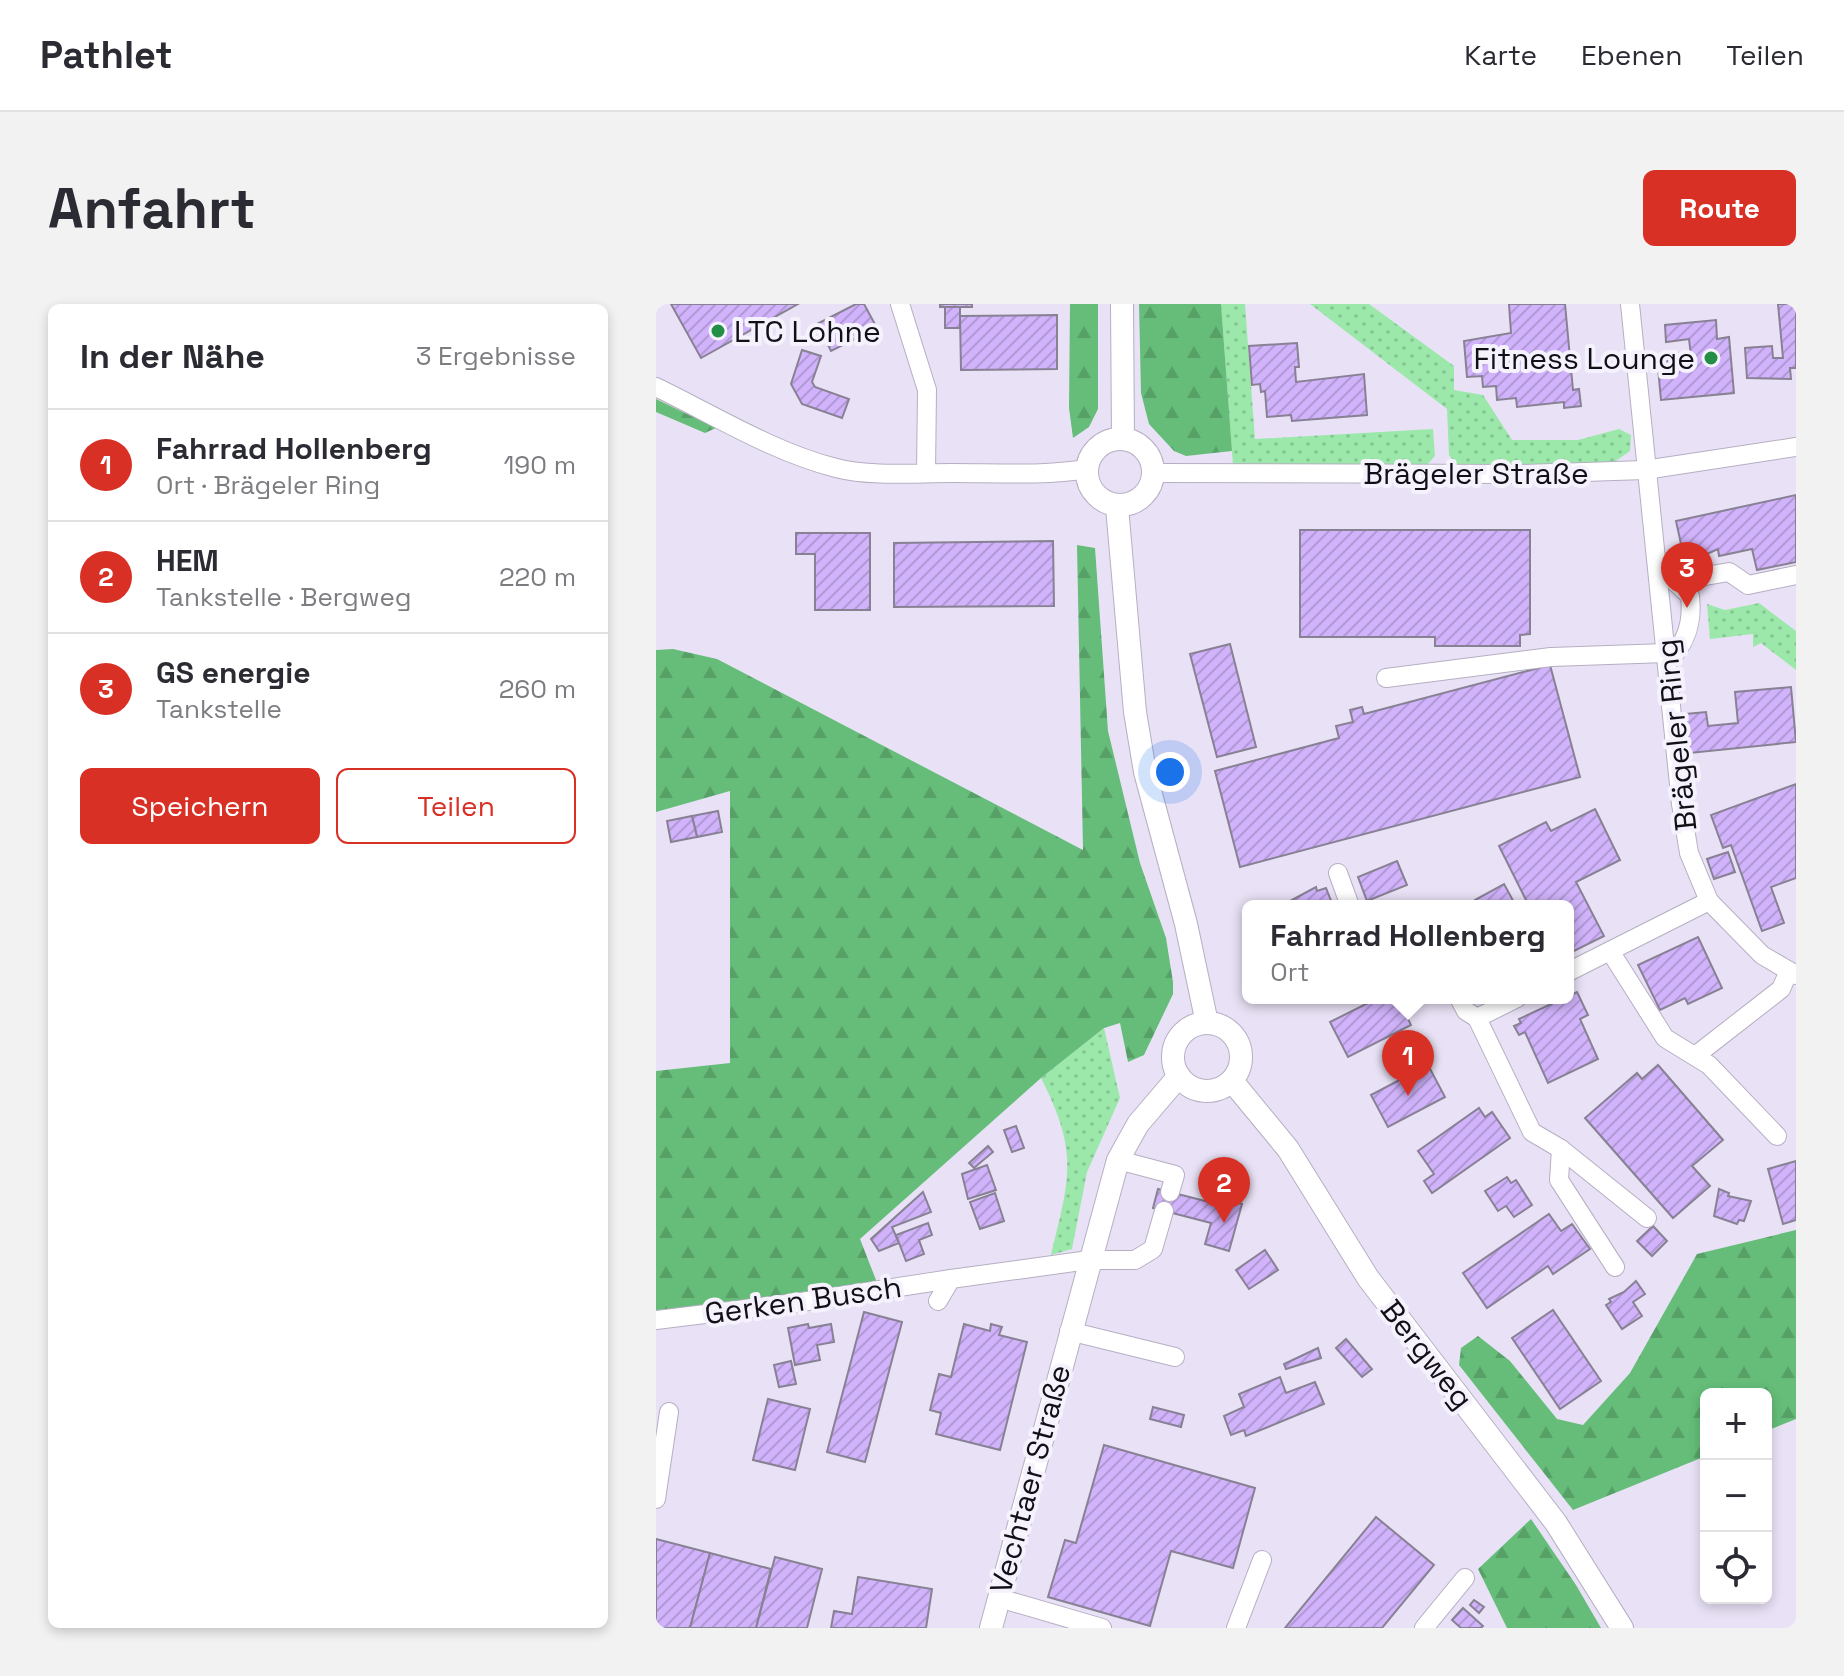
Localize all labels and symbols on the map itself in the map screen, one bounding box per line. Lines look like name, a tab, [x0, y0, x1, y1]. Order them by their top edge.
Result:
place label: LTC Lohne	[734, 312, 881, 351]
marker: LTC Lohne	[709, 322, 727, 340]
place label: Fitness Lounge	[1474, 339, 1695, 378]
marker: Fitness Lounge	[1702, 349, 1720, 367]
street label: Brägeler Straße	[1363, 454, 1589, 493]
pin: 3	[1661, 542, 1713, 608]
street label: Brägeler Ring	[1647, 637, 1705, 833]
your location	[1150, 752, 1190, 792]
pin: 1	[1382, 1030, 1434, 1096]
pin: 2	[1198, 1157, 1250, 1223]
street label: Gerken Busch	[702, 1267, 904, 1333]
street label: Bergweg	[1372, 1291, 1482, 1417]
street label: Vechtaer Straße	[981, 1360, 1079, 1598]

